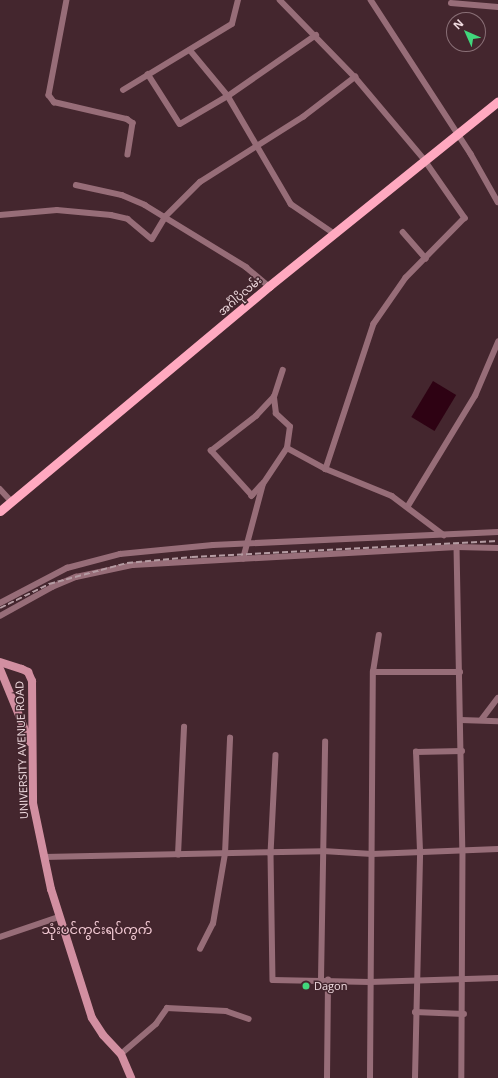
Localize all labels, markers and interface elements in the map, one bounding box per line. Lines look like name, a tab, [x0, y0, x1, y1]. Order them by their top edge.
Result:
north arrow	[446, 12, 486, 52]
text: N	[449, 15, 466, 32]
street label: အင်္ဂါပိုလမ်း	[216, 274, 264, 318]
street label: UNIVERSITY AVENUE ROAD	[13, 681, 31, 819]
district label: သုံးပင်ကွင်းရပ်ကွက်	[42, 921, 152, 937]
place label: Dagon	[314, 979, 347, 993]
marker: Dagon	[301, 981, 311, 991]

